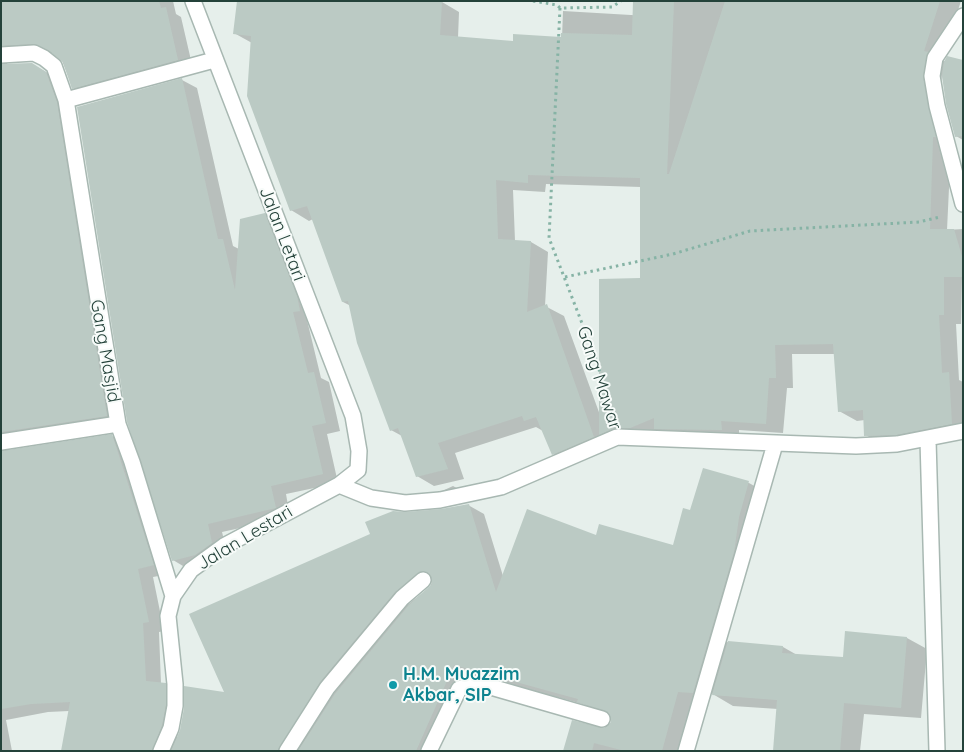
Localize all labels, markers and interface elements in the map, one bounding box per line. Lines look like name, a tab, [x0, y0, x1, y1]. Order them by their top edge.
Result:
street label: Jalan Letari	[254, 184, 310, 284]
street label: Gang Masjid	[85, 298, 125, 404]
street label: Gang Mawar	[572, 324, 626, 432]
street label: Jalan Lestari	[193, 501, 297, 575]
place label: H.M. Muazzim Akbar, SIP	[403, 664, 520, 706]
marker: H.M. Muazzim Akbar, SIP	[387, 679, 399, 691]

